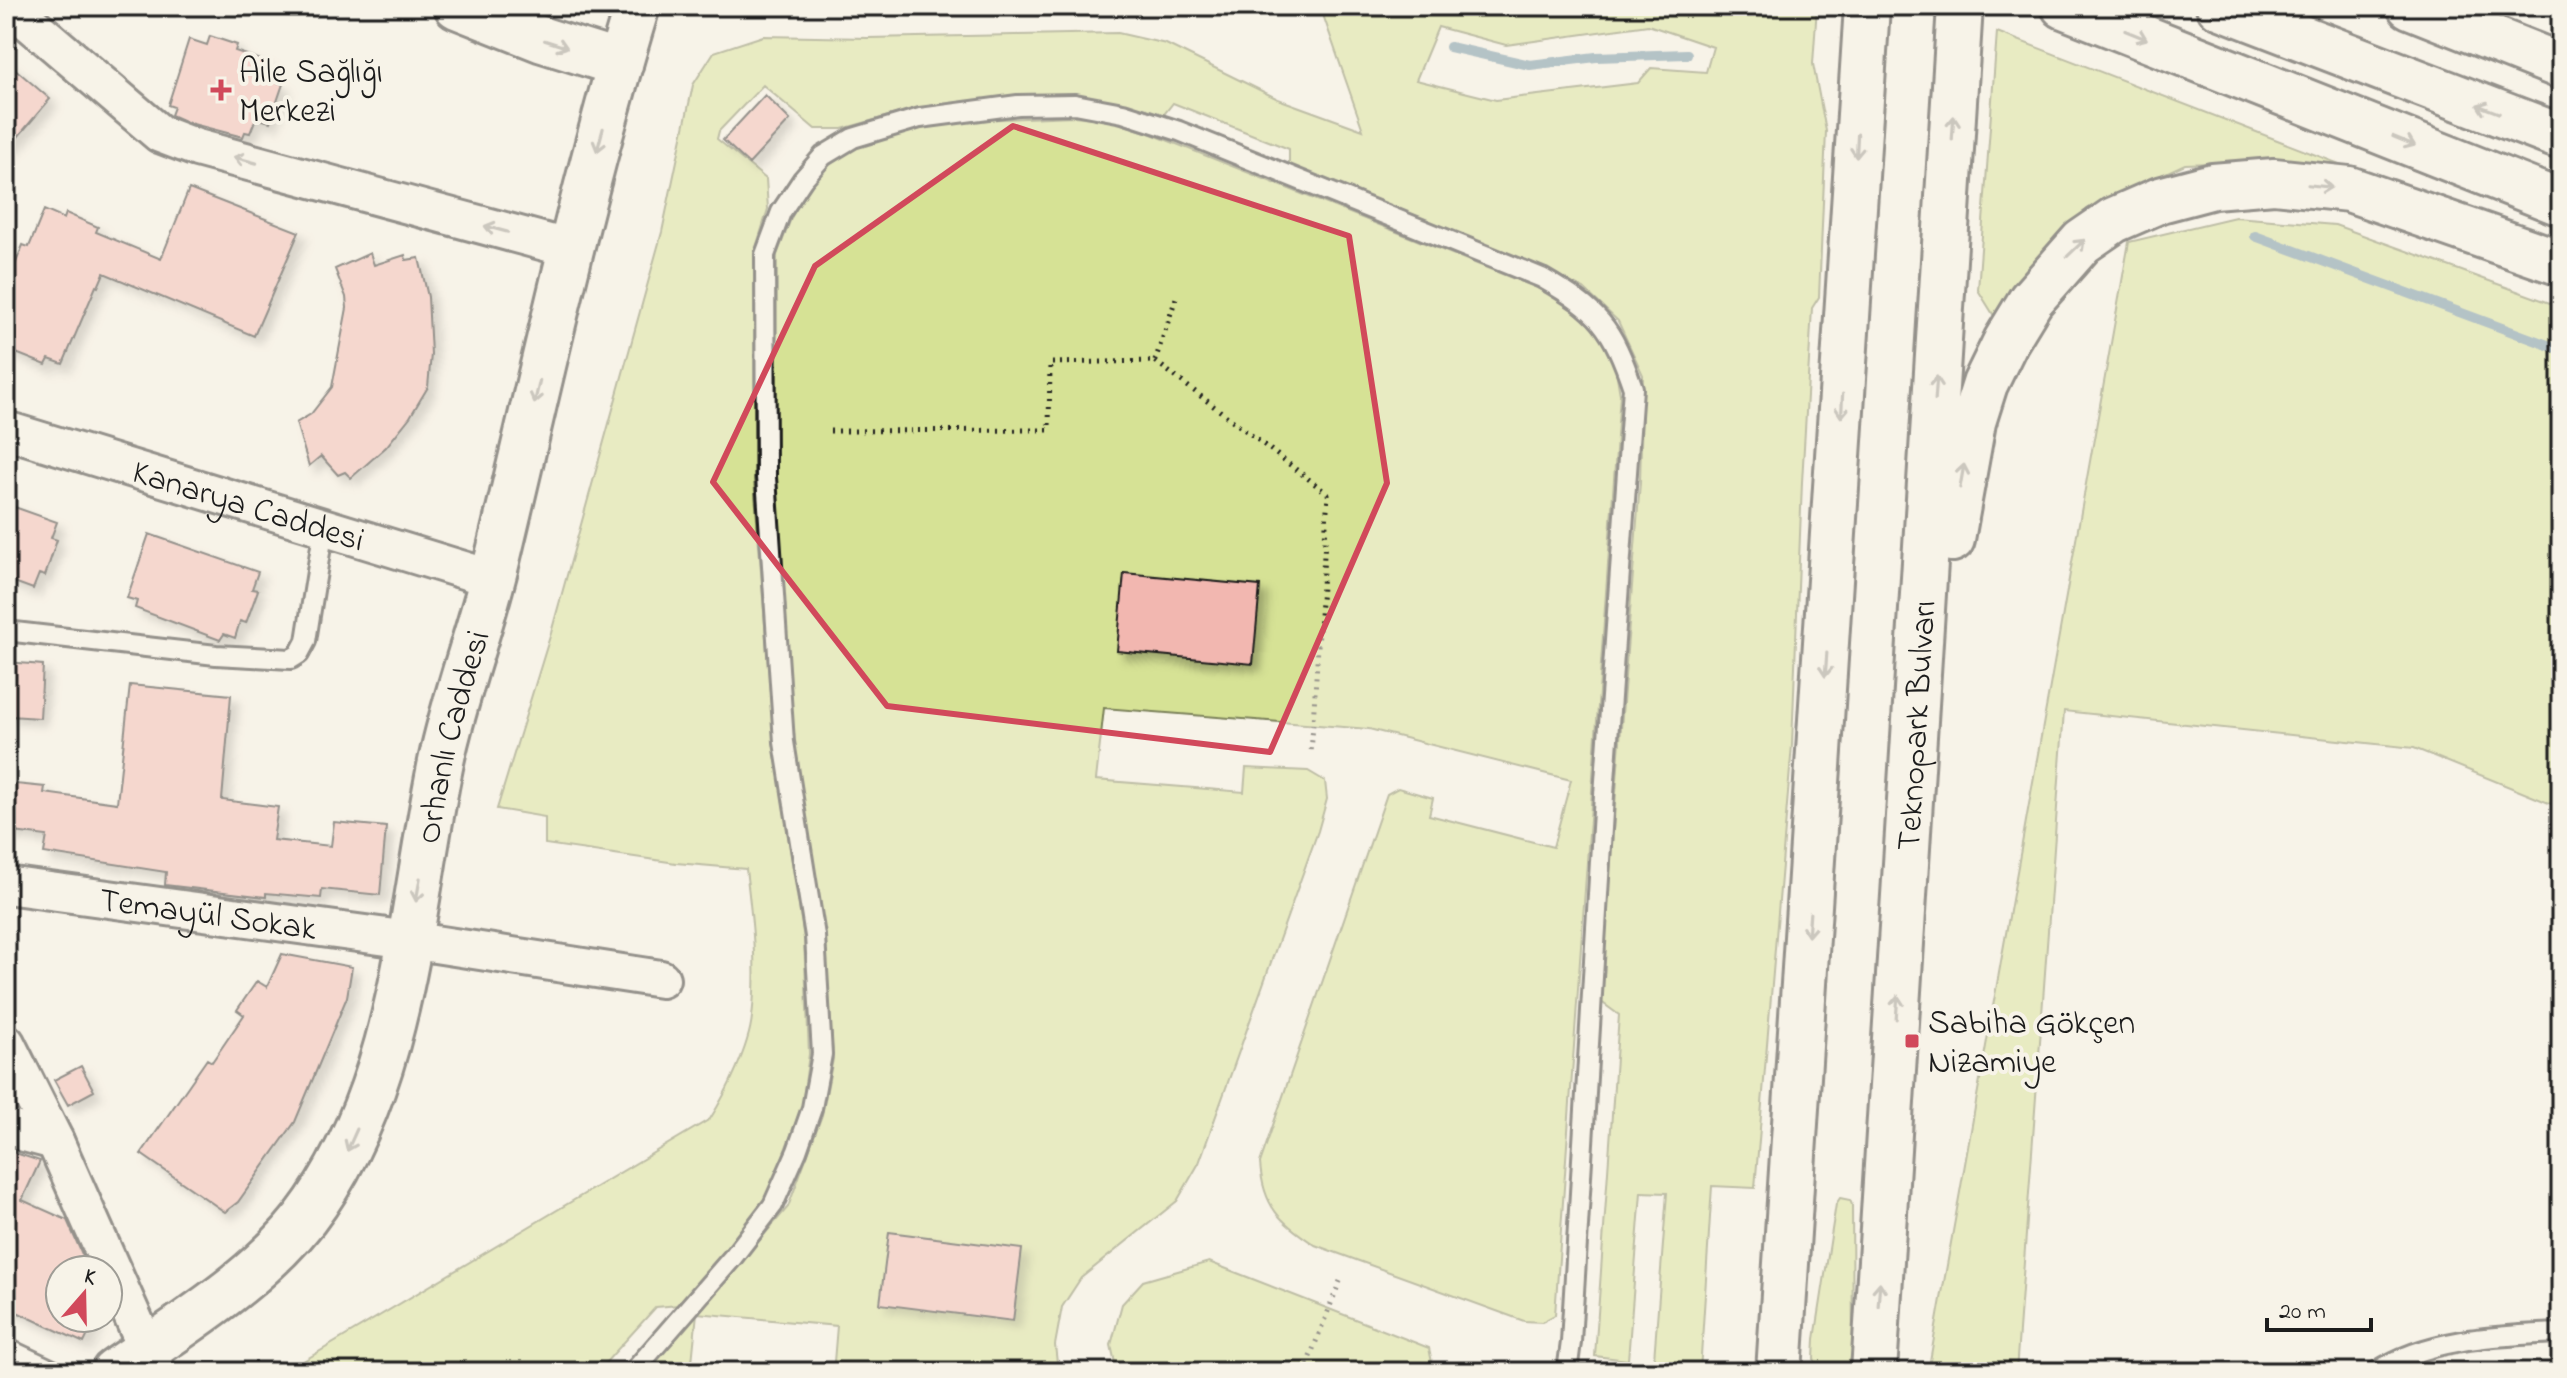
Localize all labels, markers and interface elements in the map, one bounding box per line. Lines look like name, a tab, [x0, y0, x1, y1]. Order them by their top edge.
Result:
one-way arrow	[2123, 29, 2148, 43]
one-way arrow	[543, 37, 569, 52]
place label: Aile Sağlığı Merkezi	[239, 49, 383, 138]
marker: Aile Sağlığı Merkezi	[210, 79, 232, 101]
one-way arrow	[2476, 101, 2501, 115]
one-way arrow	[1946, 115, 1961, 142]
one-way arrow	[591, 126, 606, 152]
one-way arrow	[1849, 132, 1864, 159]
one-way arrow	[2391, 135, 2416, 149]
one-way arrow	[233, 152, 259, 167]
one-way arrow	[2306, 178, 2333, 193]
one-way arrow	[484, 220, 510, 235]
one-way arrow	[2066, 239, 2086, 258]
one-way arrow	[1929, 375, 1944, 402]
one-way arrow	[529, 379, 544, 405]
one-way arrow	[1834, 392, 1849, 419]
street label: Kanarya Caddesi	[126, 449, 370, 567]
one-way arrow	[1956, 464, 1971, 490]
street label: Teknopark Bulvarı	[1886, 599, 1952, 852]
street label: Orhanlı Caddesi	[406, 625, 505, 848]
one-way arrow	[1818, 651, 1833, 678]
one-way arrow	[409, 876, 424, 902]
street label: Temayül Sokak	[96, 877, 319, 956]
one-way arrow	[1801, 911, 1816, 938]
one-way arrow	[1890, 994, 1905, 1021]
place label: Sabiha Gökçen Nizamiye	[1928, 1000, 2135, 1089]
marker: Sabiha Gökçen Nizamiye	[1903, 1032, 1921, 1050]
one-way arrow	[344, 1128, 359, 1152]
north arrow	[44, 1254, 124, 1334]
text: K	[79, 1261, 102, 1295]
one-way arrow	[1872, 1281, 1887, 1308]
scale bar	[2267, 1282, 2371, 1332]
text: 20 m	[2279, 1295, 2326, 1330]

